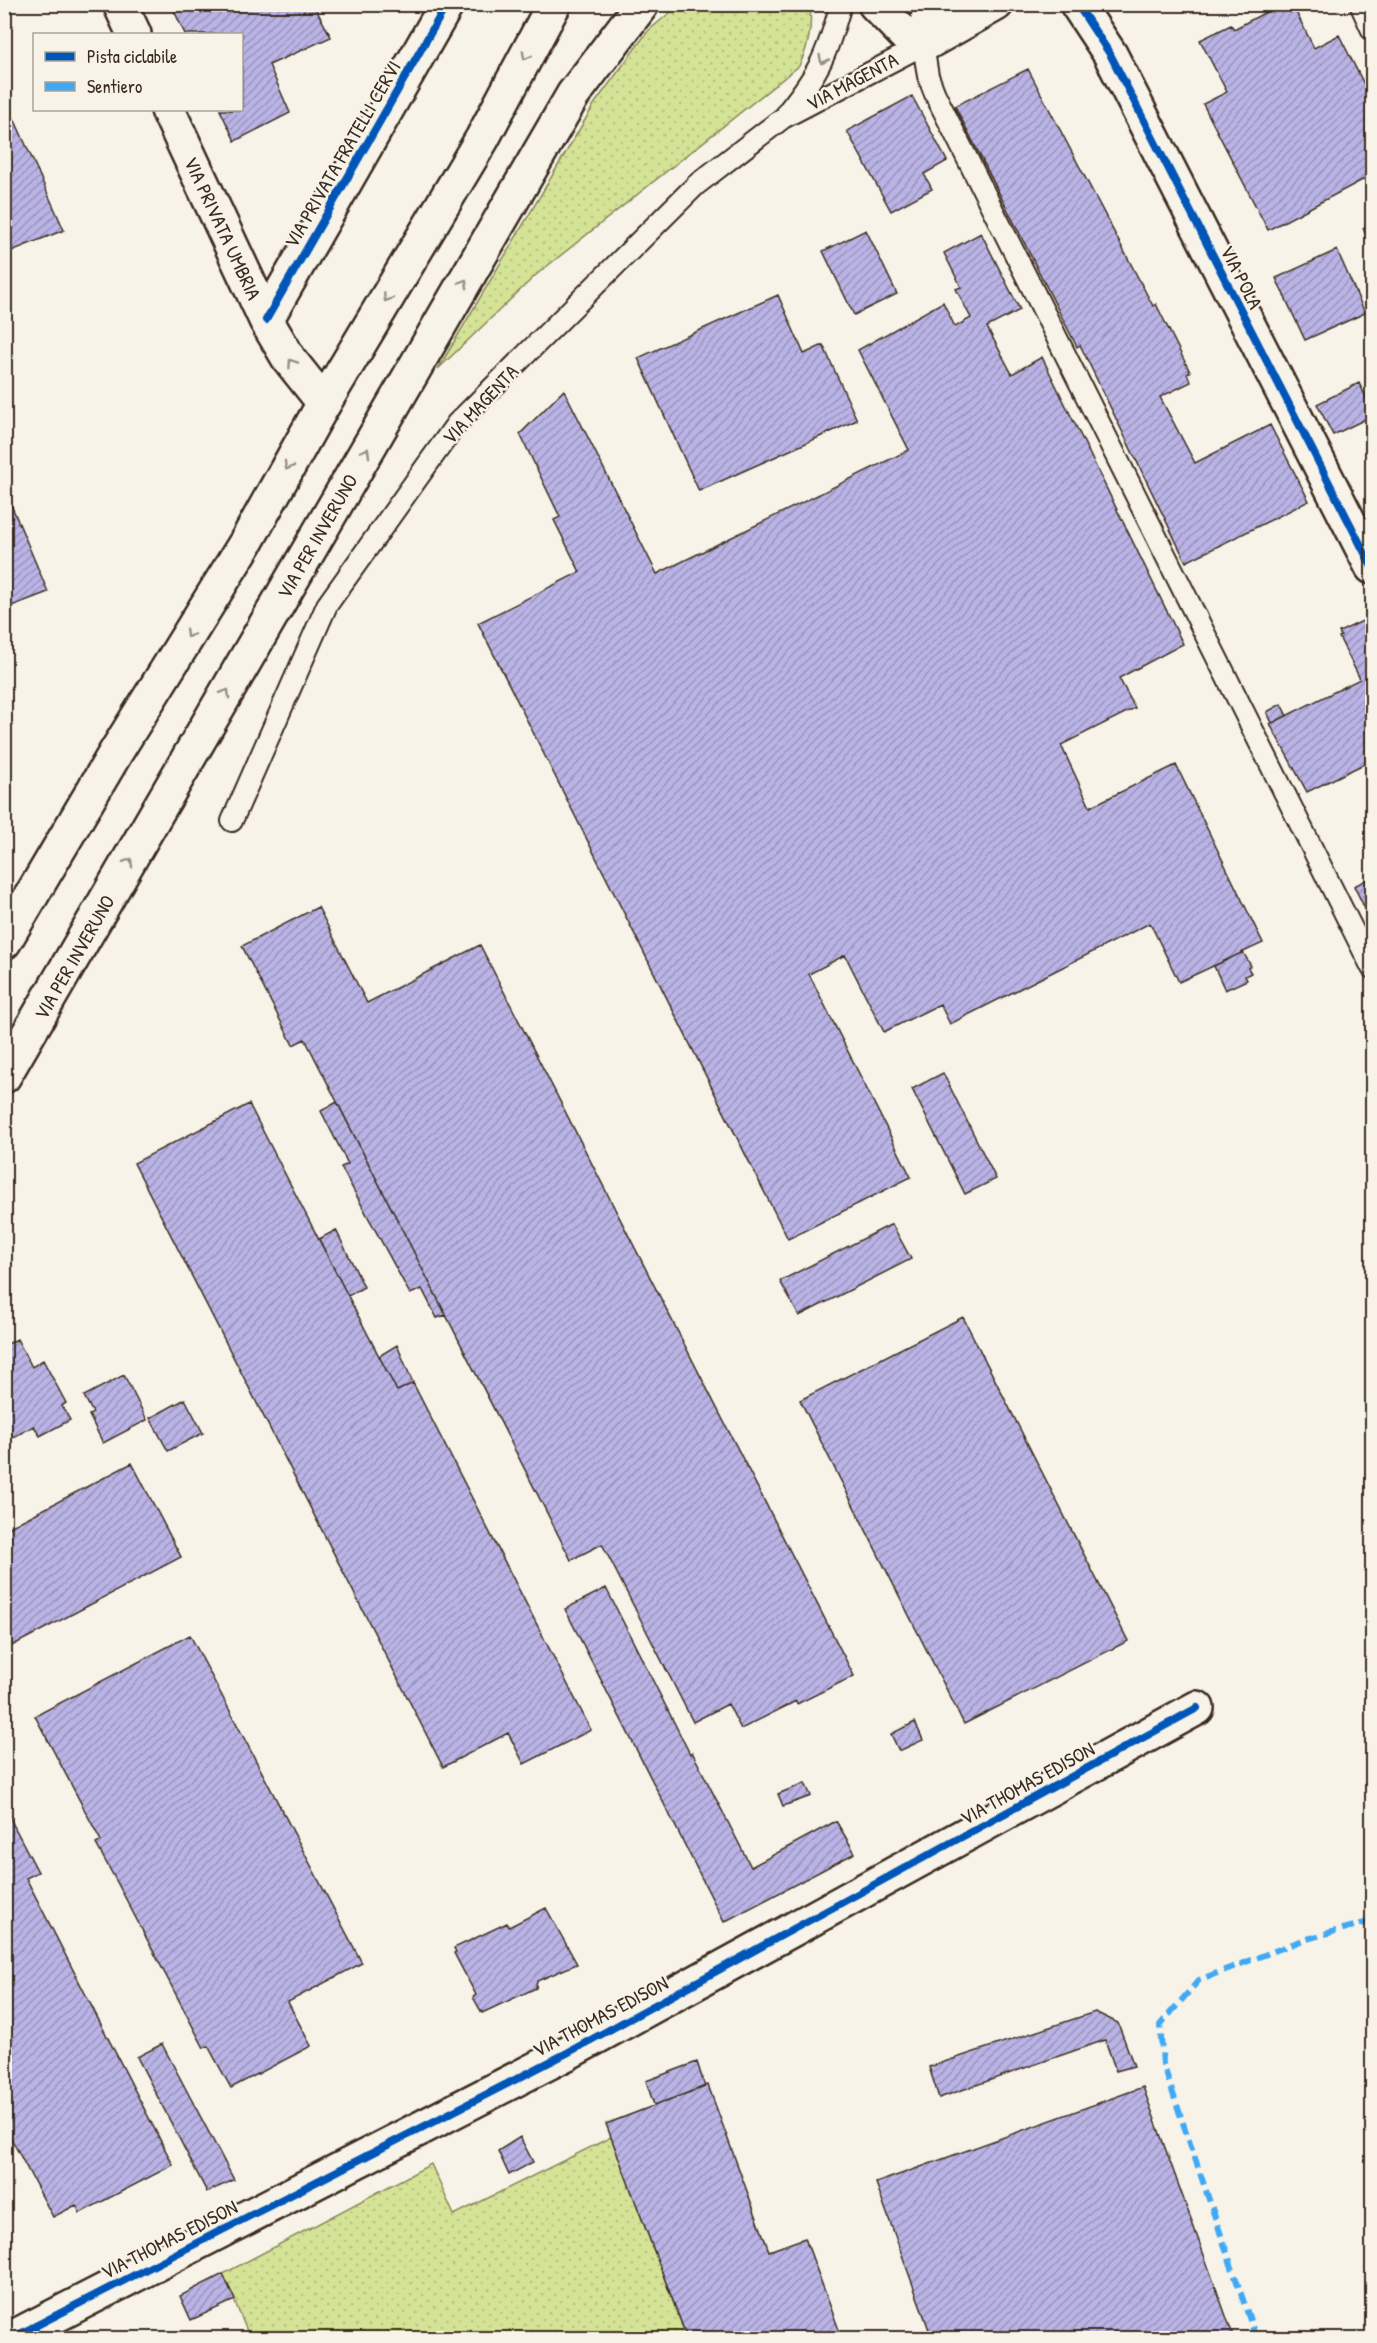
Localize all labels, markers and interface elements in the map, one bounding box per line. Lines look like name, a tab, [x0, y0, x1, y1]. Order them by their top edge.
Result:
legend	[33, 33, 243, 111]
text: Pista ciclabile	[87, 44, 177, 69]
street label: VIA MAGENTA	[801, 45, 903, 116]
one-way arrow	[522, 50, 533, 60]
one-way arrow	[819, 54, 831, 65]
street label: VIA PRIVATA FRATELLI CERVI	[277, 55, 407, 253]
text: Sentiero	[87, 74, 142, 99]
street label: VIA PRIVATA UMBRIA	[178, 152, 268, 304]
street label: VIA POLA	[1214, 240, 1270, 314]
one-way arrow	[457, 279, 468, 289]
one-way arrow	[382, 292, 394, 302]
street label: VIA MAGENTA	[436, 358, 524, 450]
one-way arrow	[288, 359, 299, 370]
one-way arrow	[359, 448, 371, 458]
one-way arrow	[284, 460, 296, 470]
street label: VIA PER INVERUNO	[270, 469, 364, 603]
one-way arrow	[184, 628, 196, 638]
one-way arrow	[219, 689, 231, 699]
one-way arrow	[121, 858, 133, 868]
street label: VIA PER INVERUNO	[27, 890, 121, 1024]
street label: VIA THOMAS EDISON	[955, 1735, 1099, 1831]
street label: VIA THOMAS EDISON	[528, 1969, 672, 2063]
street label: VIA THOMAS EDISON	[96, 2193, 242, 2285]

